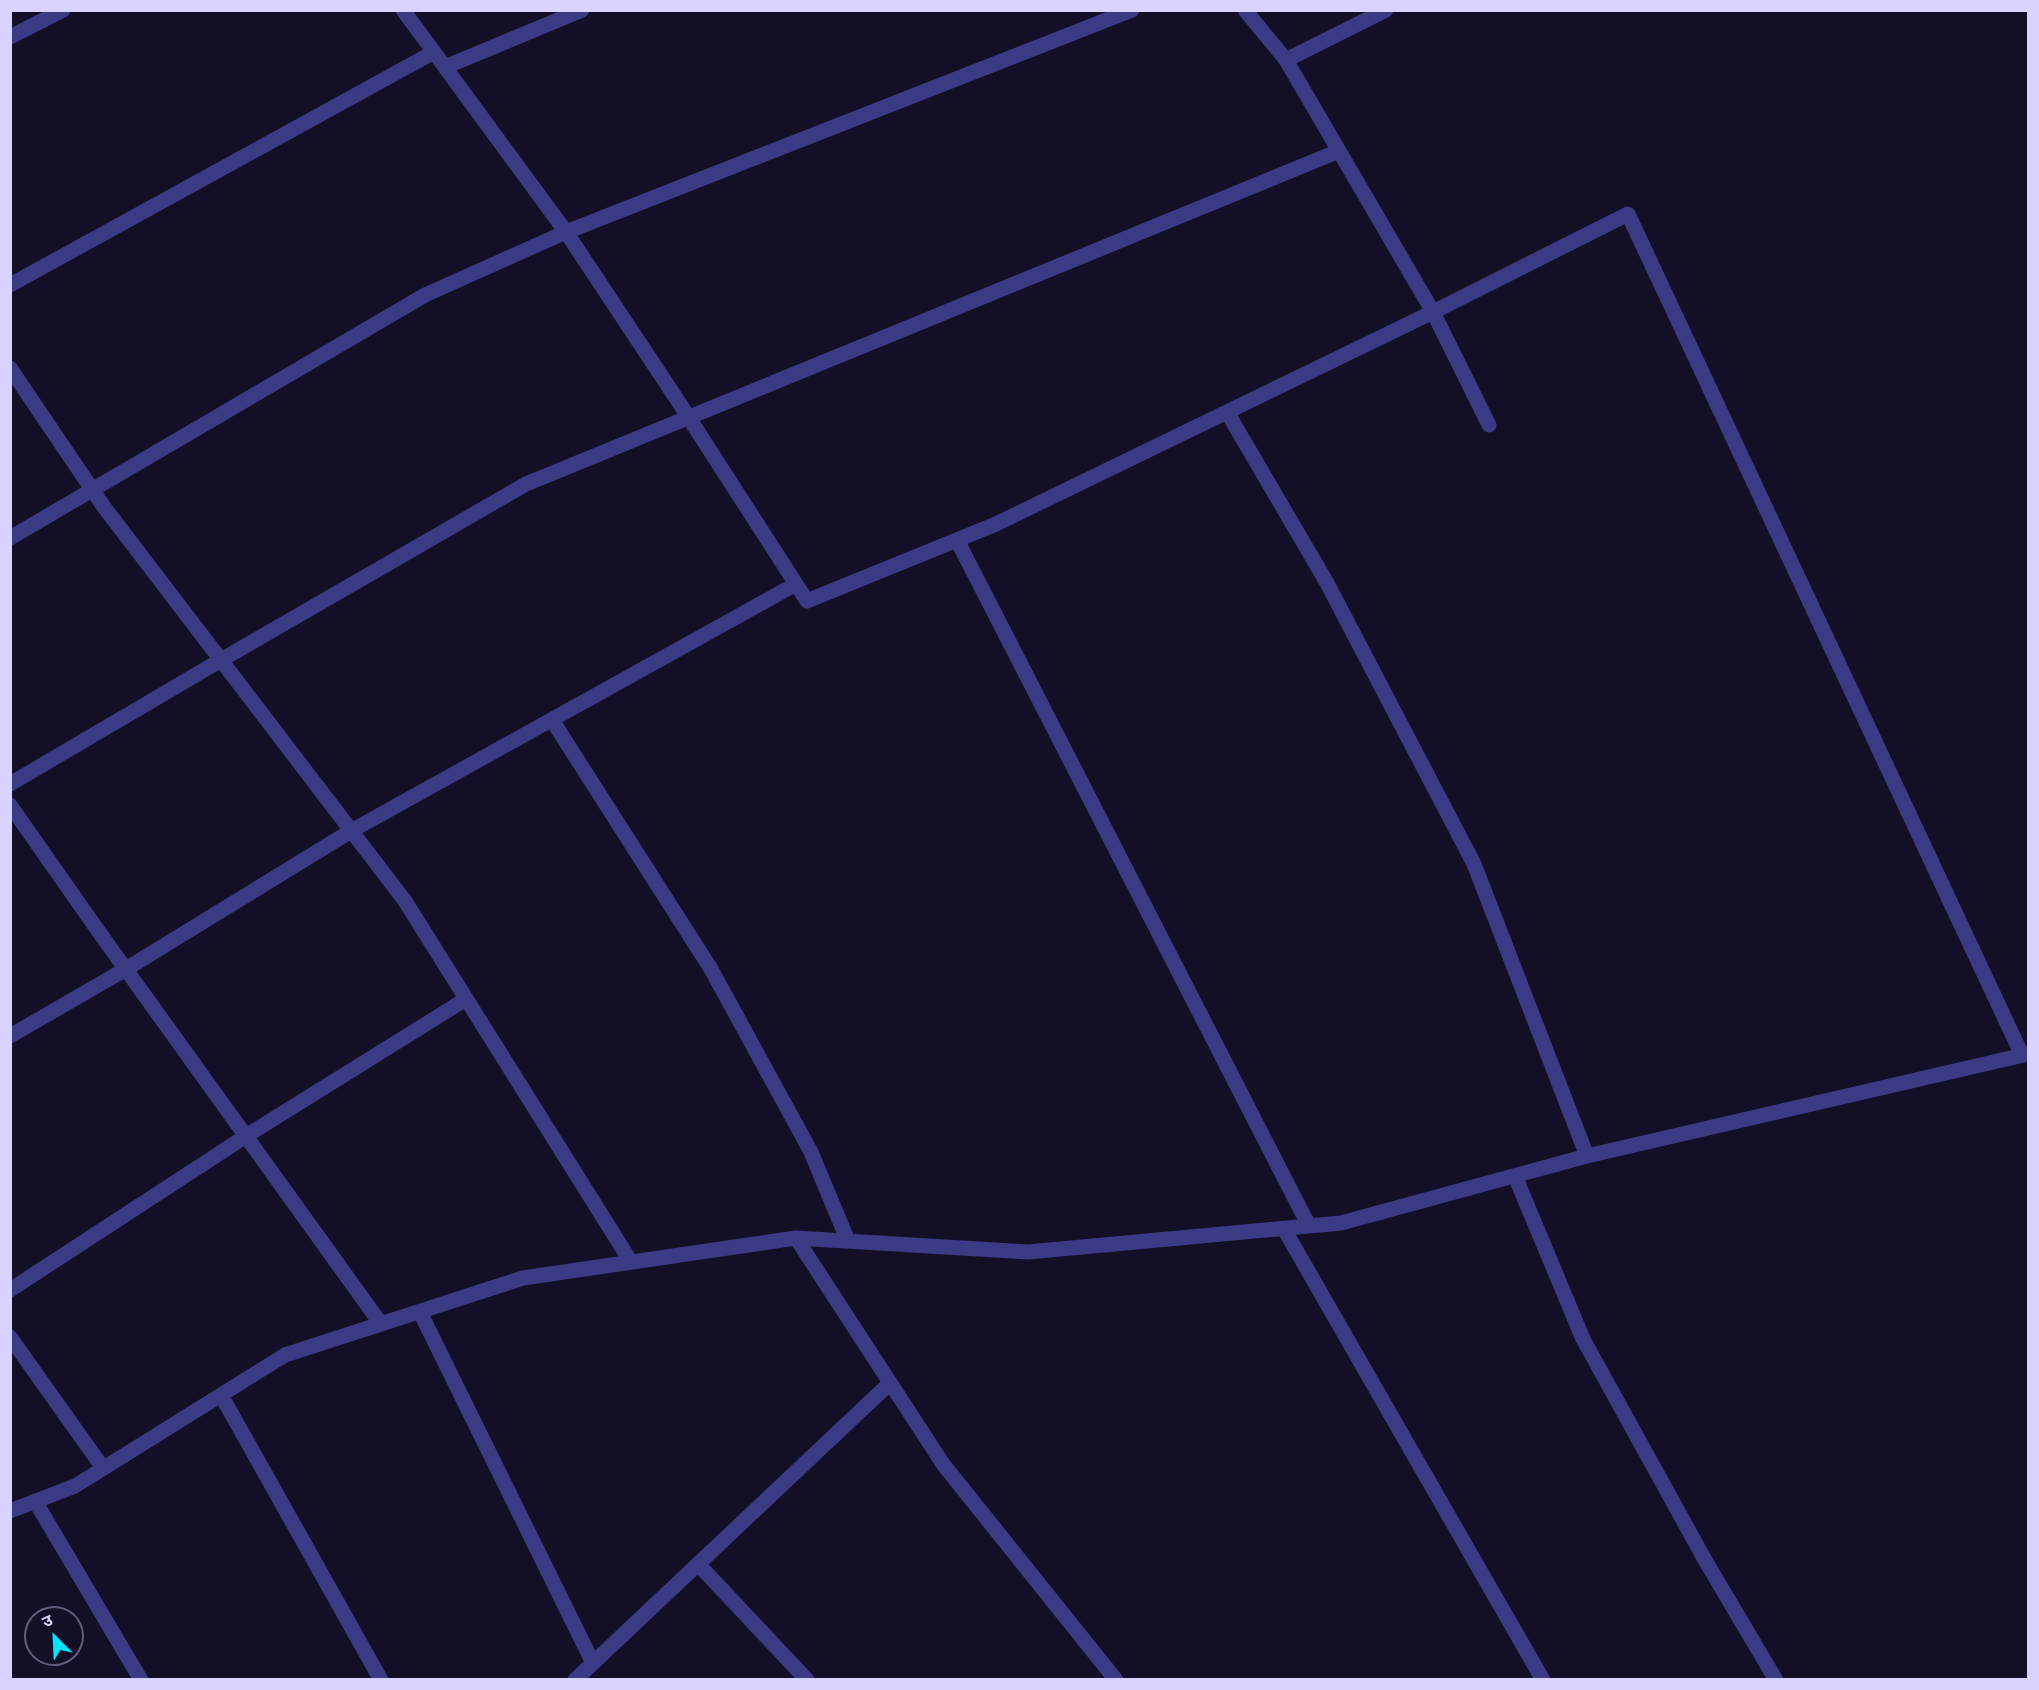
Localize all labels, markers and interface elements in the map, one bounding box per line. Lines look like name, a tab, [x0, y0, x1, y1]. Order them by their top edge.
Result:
north arrow	[24, 1606, 84, 1666]
text: उ	[40, 1611, 55, 1631]

